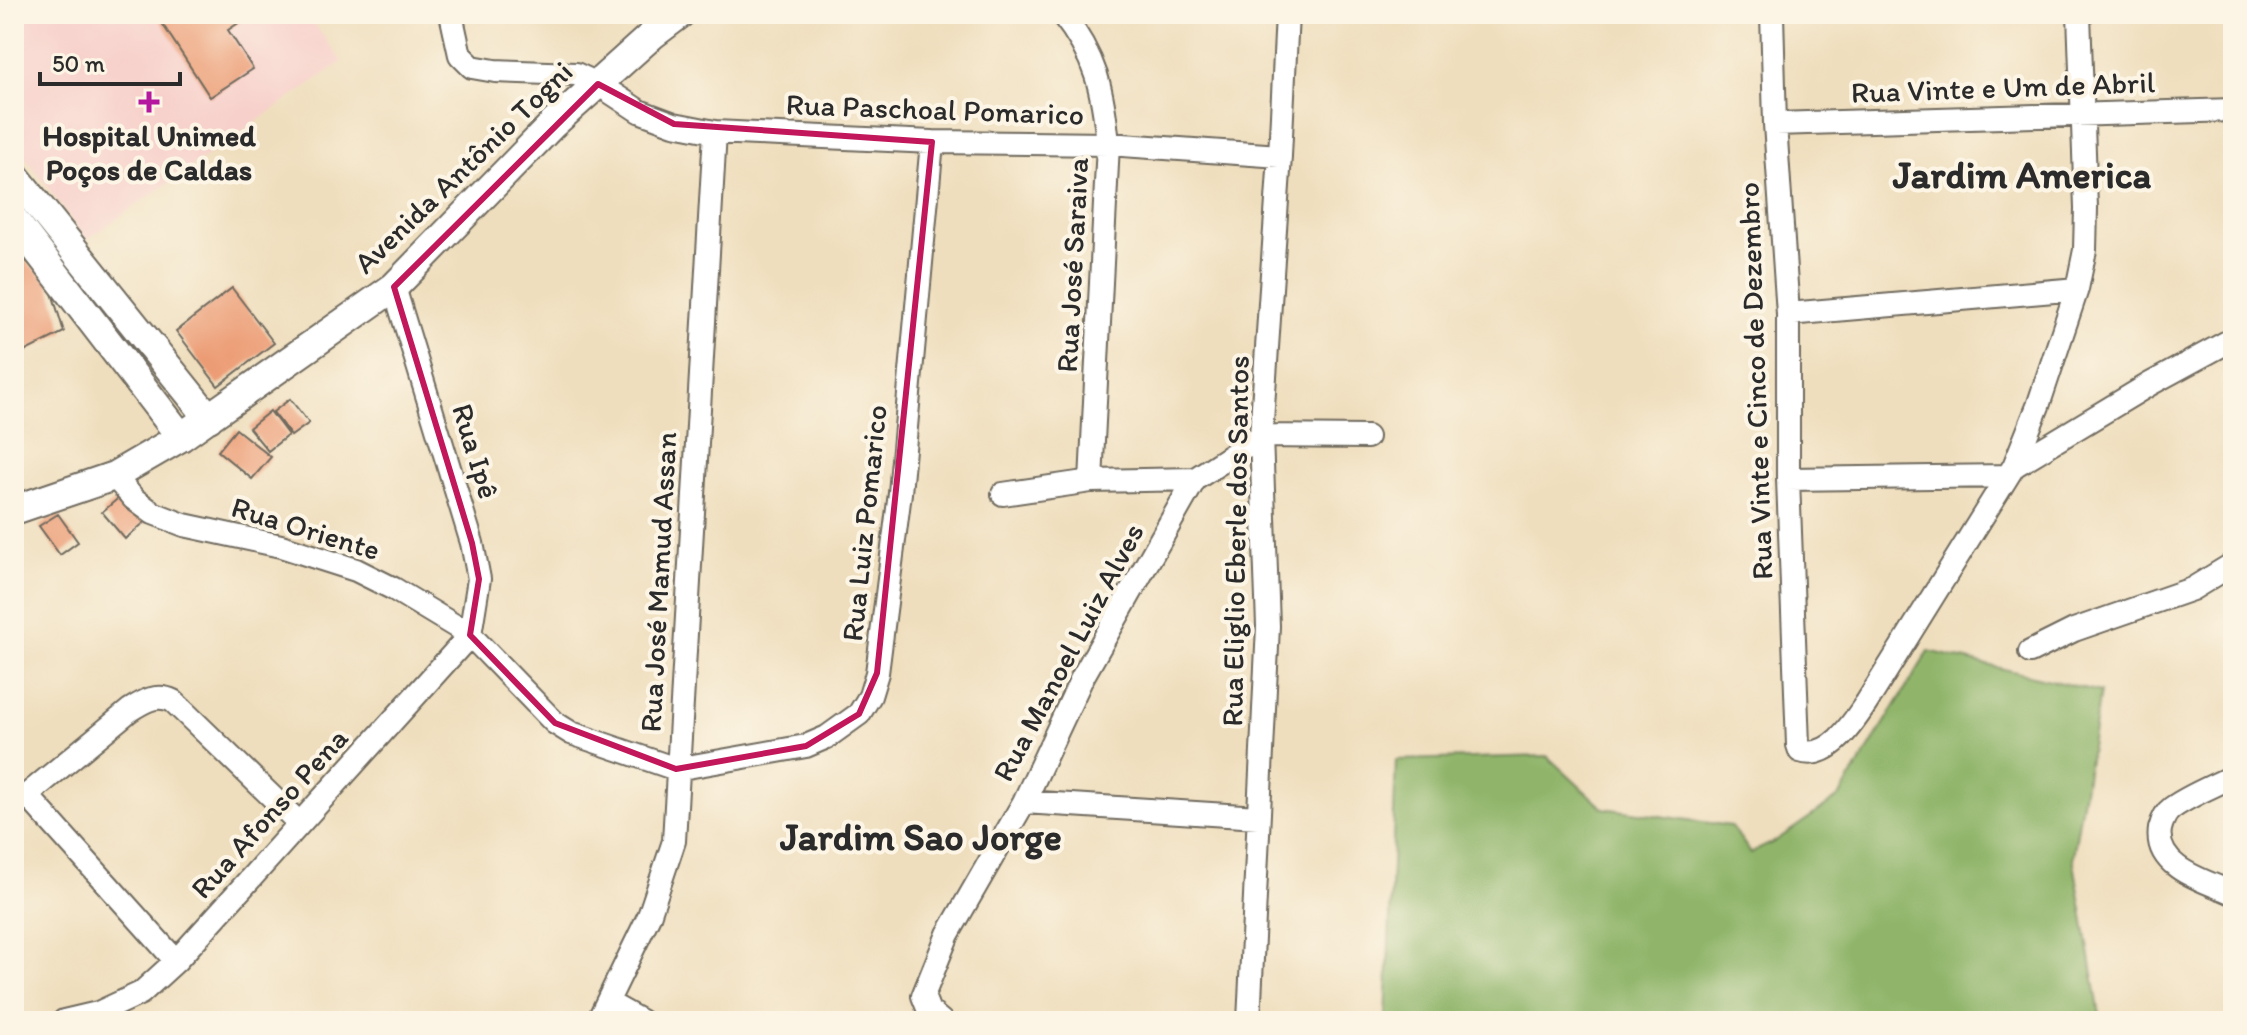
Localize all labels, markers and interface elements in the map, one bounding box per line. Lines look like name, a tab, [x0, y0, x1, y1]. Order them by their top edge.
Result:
scale bar	[40, 36, 180, 86]
text: 50 m	[52, 49, 105, 78]
street label: Avenida Antônio Togni	[346, 53, 580, 281]
street label: Rua Vinte e Um de Abril	[1850, 63, 2156, 111]
street label: Rua Paschoal Pomarico	[785, 85, 1085, 133]
marker: Hospital Unimed Poços de Caldas	[138, 91, 160, 113]
place label: Hospital Unimed Poços de Caldas	[42, 117, 256, 188]
district label: Jardim America	[1892, 152, 2152, 198]
street label: Rua José Saraiva	[1048, 156, 1096, 374]
street label: Rua Vinte e Cinco de Dezembro	[1730, 181, 1780, 581]
street label: Rua Eliglio Eberle dos Santos	[1213, 355, 1257, 727]
street label: Rua Ipê	[444, 399, 508, 503]
street label: Rua Luiz Pomarico	[833, 403, 895, 643]
street label: Rua José Mamud Assan	[632, 431, 684, 733]
street label: Rua Oriente	[227, 488, 385, 568]
street label: Rua Manoel Luiz Alves	[984, 517, 1152, 787]
street label: Rua Afonso Pena	[182, 719, 356, 906]
district label: Jardim Sao Jorge	[779, 814, 1062, 860]

